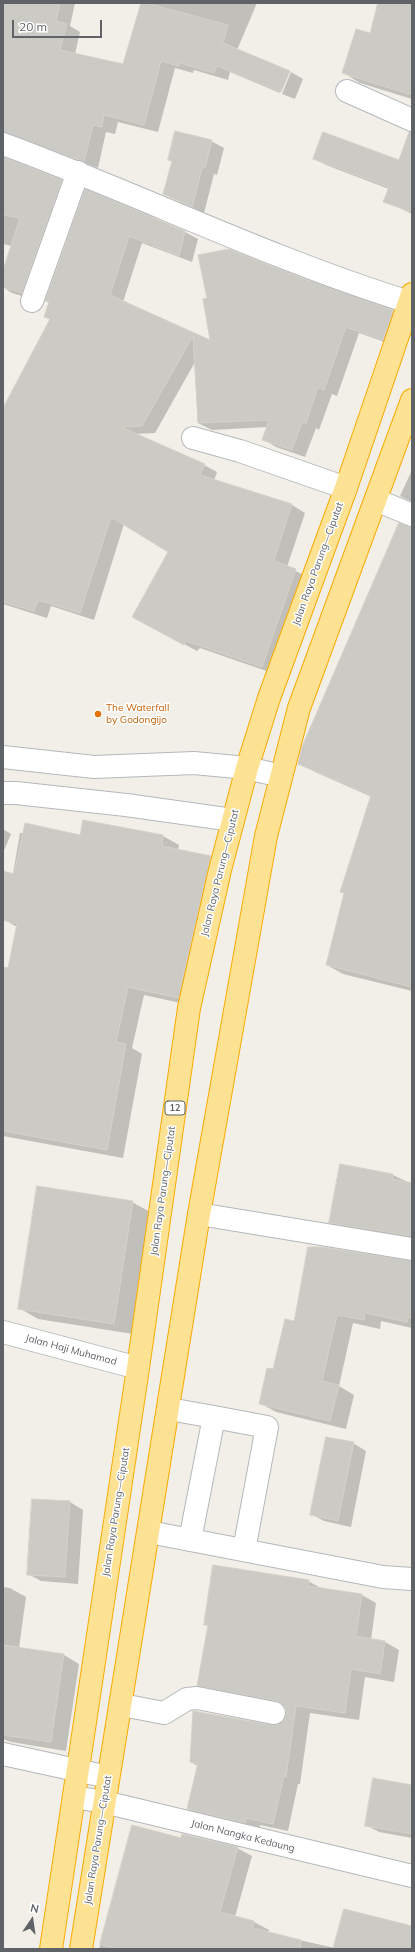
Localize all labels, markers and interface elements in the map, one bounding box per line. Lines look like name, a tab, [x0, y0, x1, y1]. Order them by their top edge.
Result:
scale bar	[14, 12, 104, 38]
text: 20 m	[19, 19, 47, 34]
street label: Jalan Raya Parung—Ciputat	[290, 501, 346, 627]
place label: The Waterfall by Godongijo	[106, 702, 169, 726]
marker: The Waterfall by Godongijo	[93, 709, 103, 719]
street label: Jalan Raya Parung—Ciputat	[198, 808, 242, 938]
road number: 12	[165, 1101, 185, 1115]
street label: Jalan Raya Parung—Ciputat	[148, 1126, 178, 1256]
street label: Jalan Haji Muhamad	[24, 1332, 118, 1368]
street label: Jalan Raya Parung—Ciputat	[100, 1447, 132, 1577]
street label: Jalan Raya Parung—Ciputat	[82, 1775, 114, 1905]
street label: Jalan Nangka Kedaung	[190, 1817, 296, 1855]
north arrow	[12, 1900, 52, 1940]
text: N	[29, 1901, 40, 1916]

